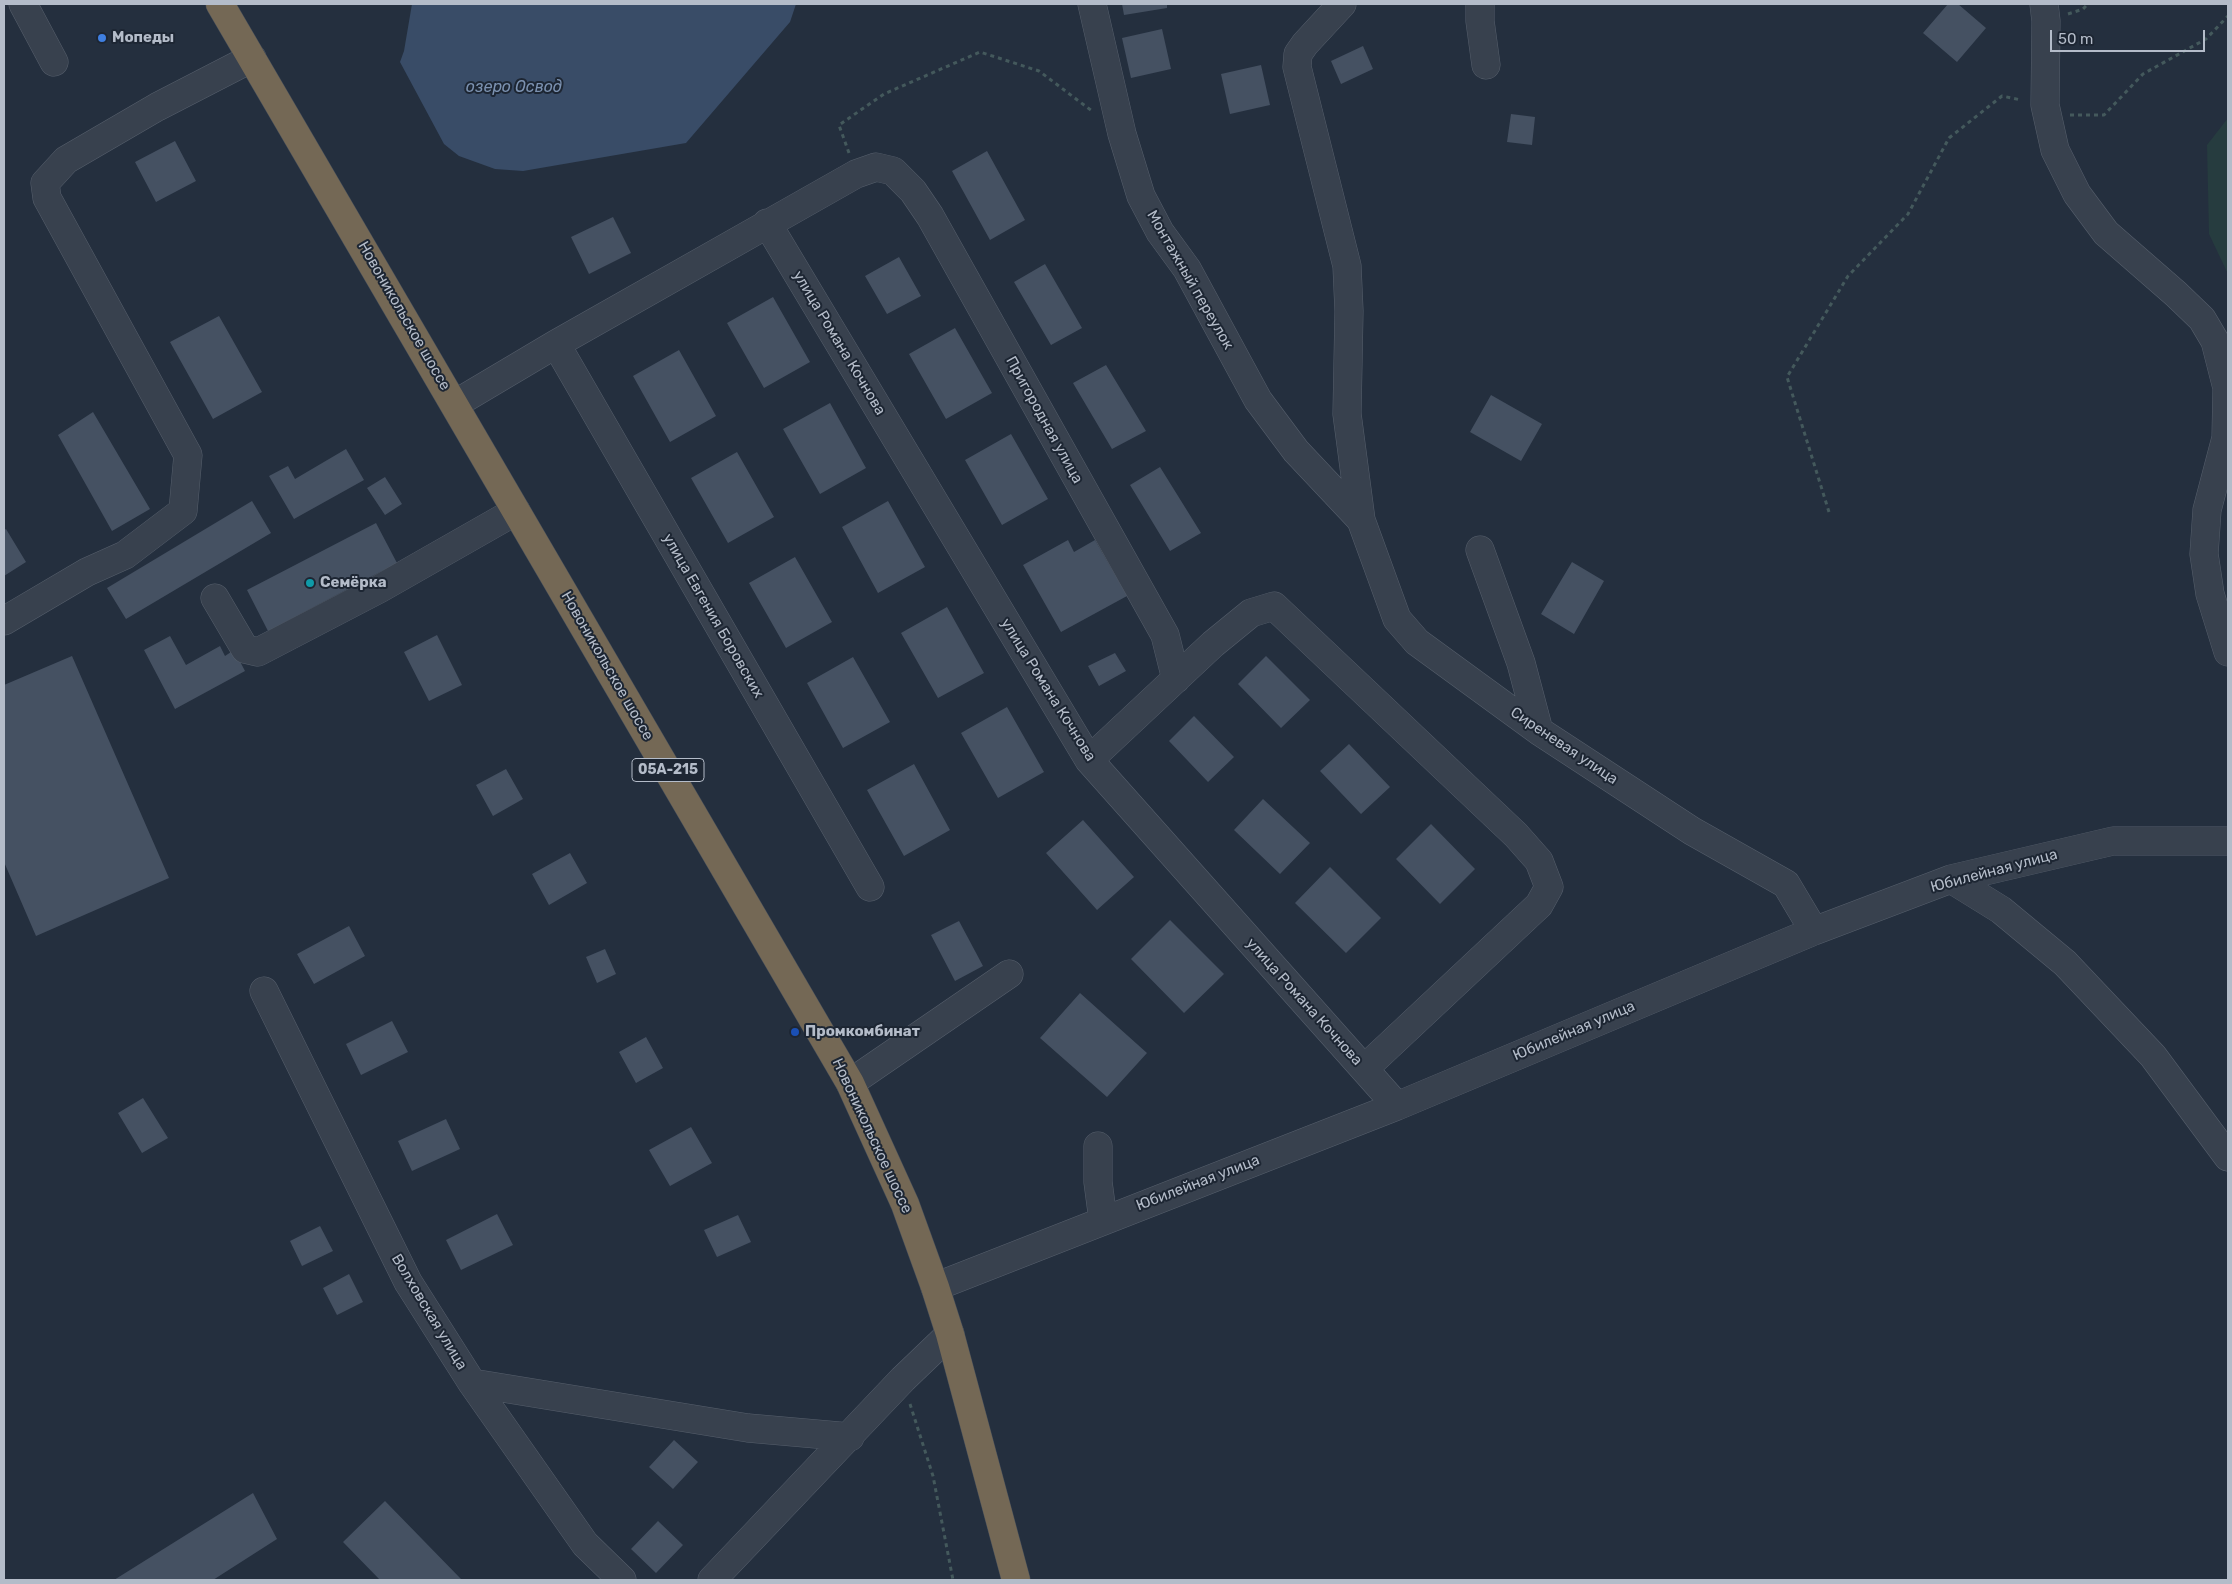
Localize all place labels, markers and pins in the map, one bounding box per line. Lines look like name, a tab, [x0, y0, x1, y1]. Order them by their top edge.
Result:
place label: Мопеды	[112, 29, 174, 47]
marker: Мопеды	[96, 32, 108, 44]
place label: Семёрка	[320, 574, 387, 592]
marker: Семёрка	[304, 577, 316, 589]
place label: Промкомбинат	[805, 1023, 920, 1041]
marker: Промкомбинат	[789, 1026, 801, 1038]

